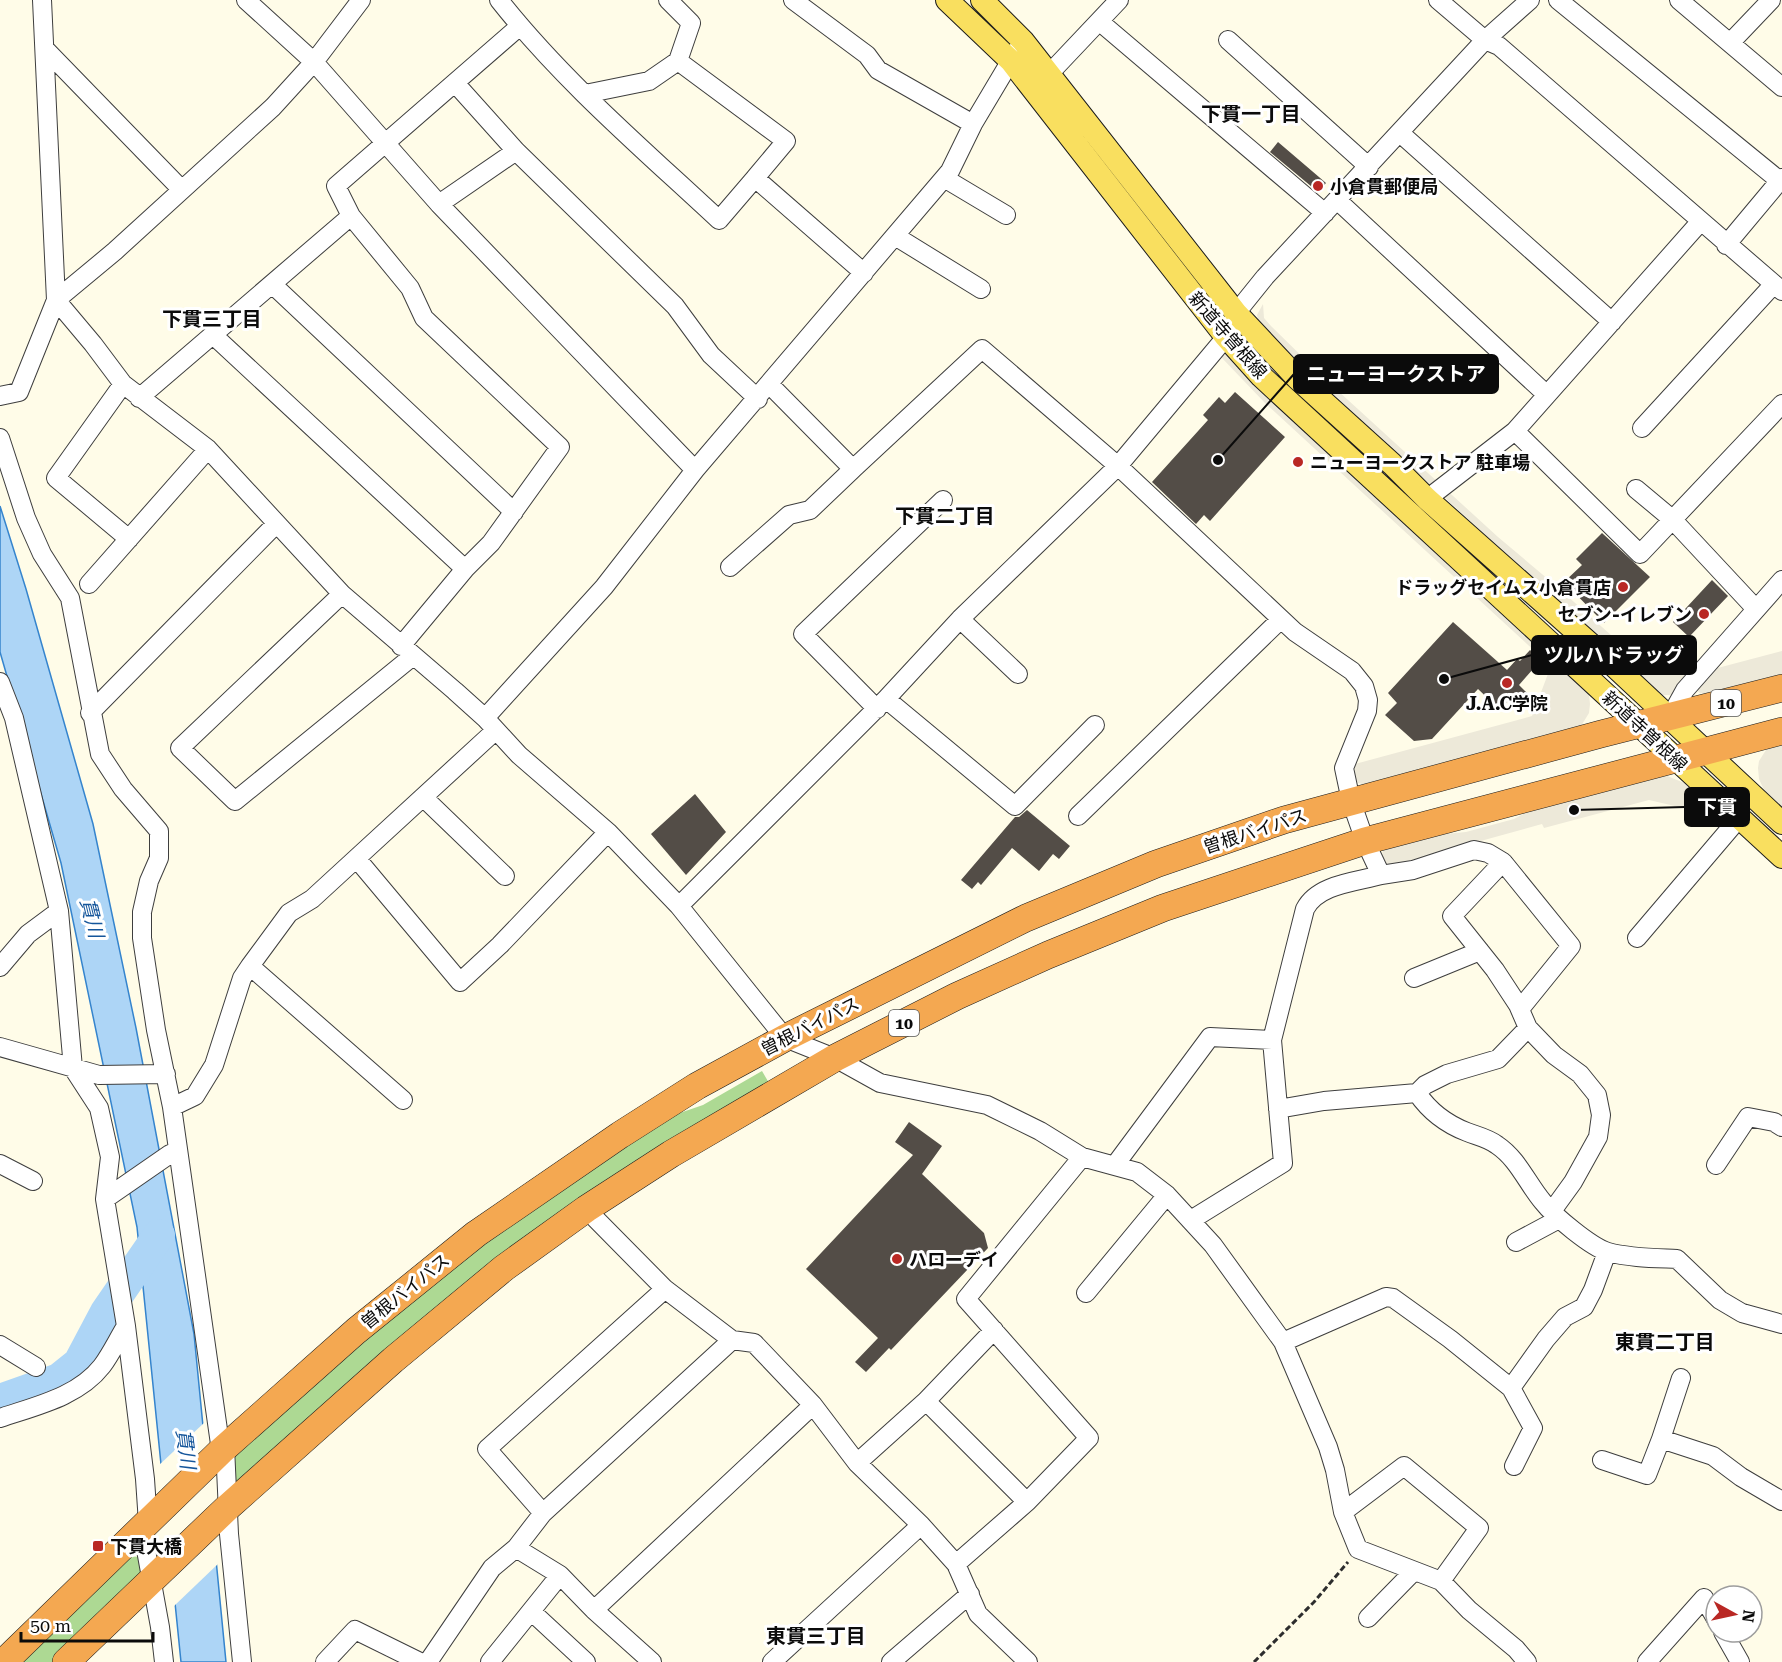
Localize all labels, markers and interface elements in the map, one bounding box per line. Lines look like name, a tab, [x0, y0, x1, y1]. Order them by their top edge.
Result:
district label: 下貫一丁目	[1201, 102, 1301, 126]
place label: 小倉貫郵便局	[1330, 176, 1438, 197]
marker: 小倉貫郵便局	[1311, 179, 1325, 193]
street label: 新道寺曽根線	[1185, 287, 1271, 383]
district label: 下貫三丁目	[162, 307, 262, 331]
callout: ニューヨークストア	[1294, 355, 1498, 393]
text: ニューヨークストア	[1306, 362, 1486, 386]
place label: ニューヨークストア 駐車場	[1310, 452, 1530, 473]
marker: ニューヨークストア 駐車場	[1291, 455, 1305, 469]
district label: 下貫二丁目	[895, 504, 995, 528]
place label: ドラッグセイムス小倉貫店	[1395, 577, 1611, 598]
marker: ドラッグセイムス小倉貫店	[1616, 580, 1630, 594]
place label: セブン-イレブン	[1558, 604, 1692, 625]
marker: セブン-イレブン	[1697, 607, 1711, 621]
callout: ツルハドラッグ	[1532, 636, 1696, 674]
text: ツルハドラッグ	[1544, 643, 1684, 667]
marker: J.A.C学院	[1500, 676, 1514, 690]
street label: 新道寺曽根線	[1598, 686, 1692, 776]
road number: 10	[1711, 690, 1741, 716]
place label: J.A.C学院	[1466, 693, 1548, 714]
callout: 下貫	[1685, 788, 1749, 826]
text: 下貫	[1697, 795, 1737, 819]
street label: 曽根バイパス	[1201, 804, 1309, 858]
water label: 貫川	[76, 896, 109, 942]
street label: 曽根バイパス	[757, 992, 863, 1060]
road number: 10	[889, 1010, 919, 1036]
street label: 曽根バイパス	[357, 1249, 453, 1333]
place label: ハローデイ	[909, 1249, 999, 1270]
marker: ハローデイ	[890, 1252, 904, 1266]
district label: 東貫二丁目	[1615, 1330, 1715, 1354]
water label: 貫川	[172, 1428, 201, 1472]
place label: 下貫大橋	[110, 1536, 182, 1557]
marker: 下貫大橋	[91, 1539, 105, 1553]
north arrow	[1704, 1584, 1764, 1644]
scale bar	[21, 1605, 153, 1643]
text: N	[1738, 1609, 1759, 1623]
text: 50 m	[30, 1615, 71, 1636]
district label: 東貫三丁目	[766, 1624, 866, 1648]

